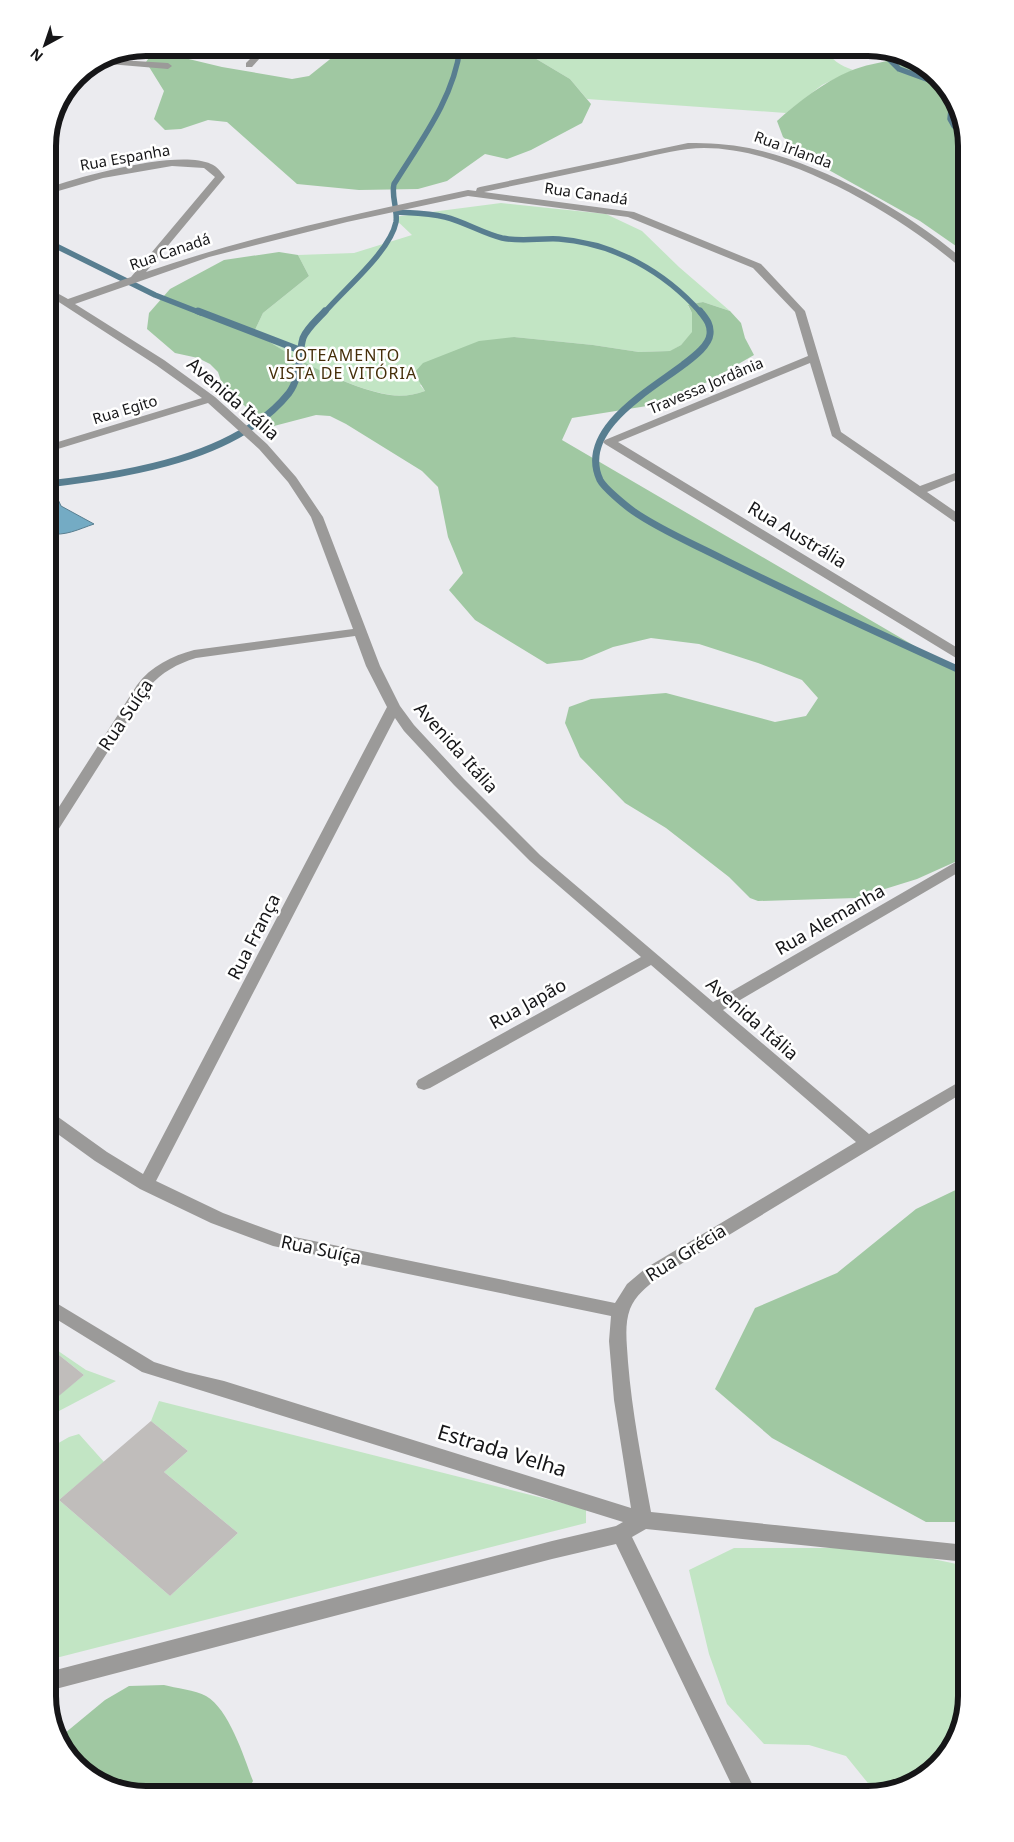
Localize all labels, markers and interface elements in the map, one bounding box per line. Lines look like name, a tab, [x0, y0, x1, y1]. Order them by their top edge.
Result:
north arrow	[20, 20, 70, 70]
text: N	[26, 44, 47, 66]
street label: Rua Irlanda	[752, 126, 835, 172]
street label: Rua Espanha	[78, 139, 171, 175]
street label: Rua Canadá	[543, 177, 629, 209]
street label: Rua Canadá	[127, 228, 213, 274]
district label: LOTEAMENTO VISTA DE VITÓRIA	[269, 344, 417, 384]
street label: Avenida Itália	[183, 352, 285, 445]
street label: Travessa Jordânia	[645, 352, 766, 418]
street label: Rua Egito	[90, 390, 160, 428]
street label: Rua Austrália	[744, 495, 851, 573]
street label: Rua Suíça	[92, 674, 158, 755]
street label: Avenida Itália	[410, 697, 504, 798]
street label: Rua Alemanha	[770, 878, 889, 960]
street label: Rua França	[221, 889, 285, 984]
street label: Rua Japão	[485, 972, 570, 1034]
street label: Avenida Itália	[702, 972, 804, 1065]
street label: Rua Grécia	[641, 1218, 730, 1286]
street label: Rua Suíça	[279, 1229, 364, 1269]
street label: Estrada Velha	[434, 1417, 570, 1483]

